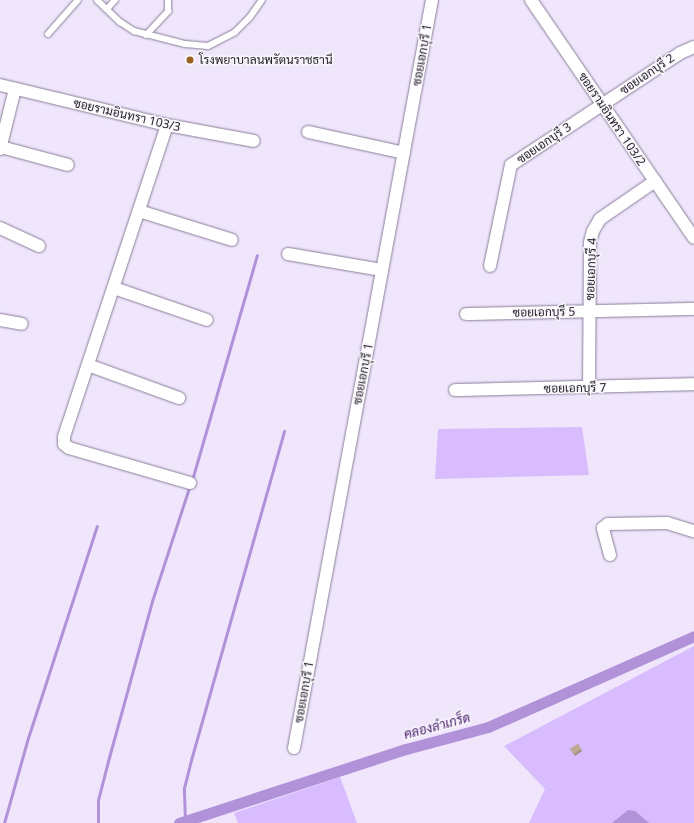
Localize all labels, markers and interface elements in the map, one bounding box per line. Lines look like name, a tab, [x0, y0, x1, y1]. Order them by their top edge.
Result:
street label: ซอยเอกบุรี 1	[409, 23, 435, 87]
street label: ซอยเอกบุรี 2	[617, 51, 677, 97]
place label: โรงพยาบาลนพรัตนราชธานี	[199, 53, 333, 67]
marker: โรงพยาบาลนพรัตนราชธานี	[184, 54, 196, 66]
street label: ซอยรามอินทรา 103/2	[575, 70, 649, 168]
street label: ซอยรามอินทรา 103/3	[72, 96, 182, 134]
street label: ซอยเอกบุรี 3	[514, 120, 574, 166]
street label: ซอยเอกบุรี 4	[583, 238, 599, 300]
street label: ซอยเอกบุรี 5	[513, 304, 575, 320]
street label: ซอยเอกบุรี 1	[350, 342, 376, 406]
street label: ซอยเอกบุรี 7	[544, 380, 606, 396]
street label: ซอยเอกบุรี 1	[291, 660, 317, 724]
water label: คลองลำเกร็ด	[402, 710, 472, 742]

